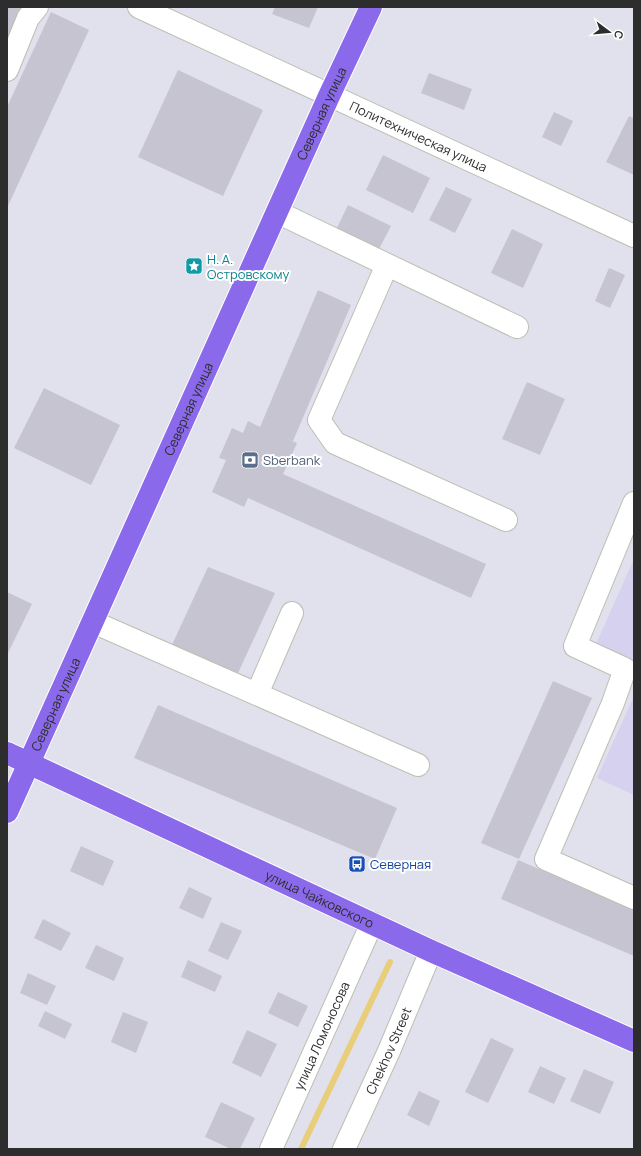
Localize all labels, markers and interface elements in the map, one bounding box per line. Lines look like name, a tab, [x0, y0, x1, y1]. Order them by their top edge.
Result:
north arrow	[589, 12, 629, 52]
text: С	[611, 29, 627, 41]
street label: Северная улица	[292, 64, 350, 163]
street label: Политехническая улица	[347, 97, 490, 176]
place label: Н. А. Островскому	[207, 250, 290, 283]
place icon: Н. А. Островскому	[184, 256, 204, 276]
street label: Северная улица	[159, 359, 217, 458]
bank icon: Sberbank	[240, 450, 260, 470]
place label: Sberbank	[263, 451, 321, 469]
street label: Северная улица	[27, 655, 84, 754]
bus stop icon: Северная	[347, 854, 367, 874]
place label: Северная	[370, 855, 431, 873]
street label: улица Чайковского	[262, 866, 377, 932]
street label: улица Ломоносова	[289, 979, 354, 1093]
street label: Chekhov Street	[361, 1004, 416, 1097]

